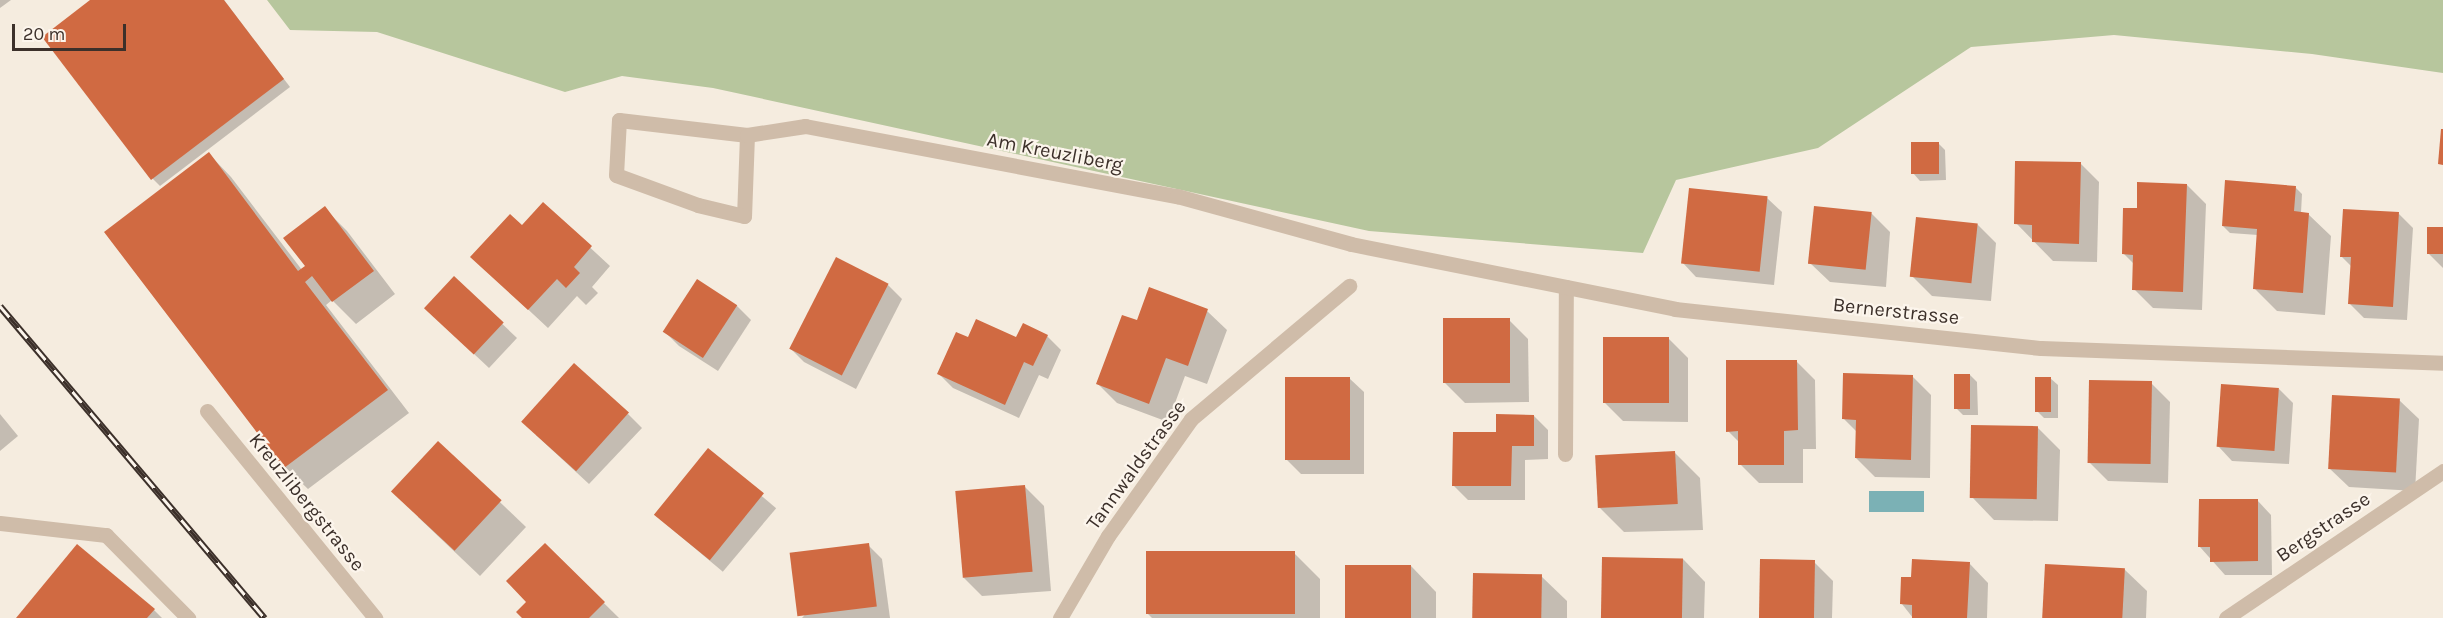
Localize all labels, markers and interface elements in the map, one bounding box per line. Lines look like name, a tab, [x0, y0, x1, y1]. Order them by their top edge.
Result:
scale bar	[15, 12, 129, 50]
text: 20 m	[23, 23, 65, 45]
street label: Am Kreuzliberg	[985, 127, 1125, 177]
street label: Bernerstrasse	[1832, 292, 1960, 330]
street label: Tannwaldstrasse	[1081, 396, 1191, 534]
street label: Kreuzlibergstrasse	[244, 428, 370, 576]
street label: Bergstrasse	[2271, 487, 2375, 567]

